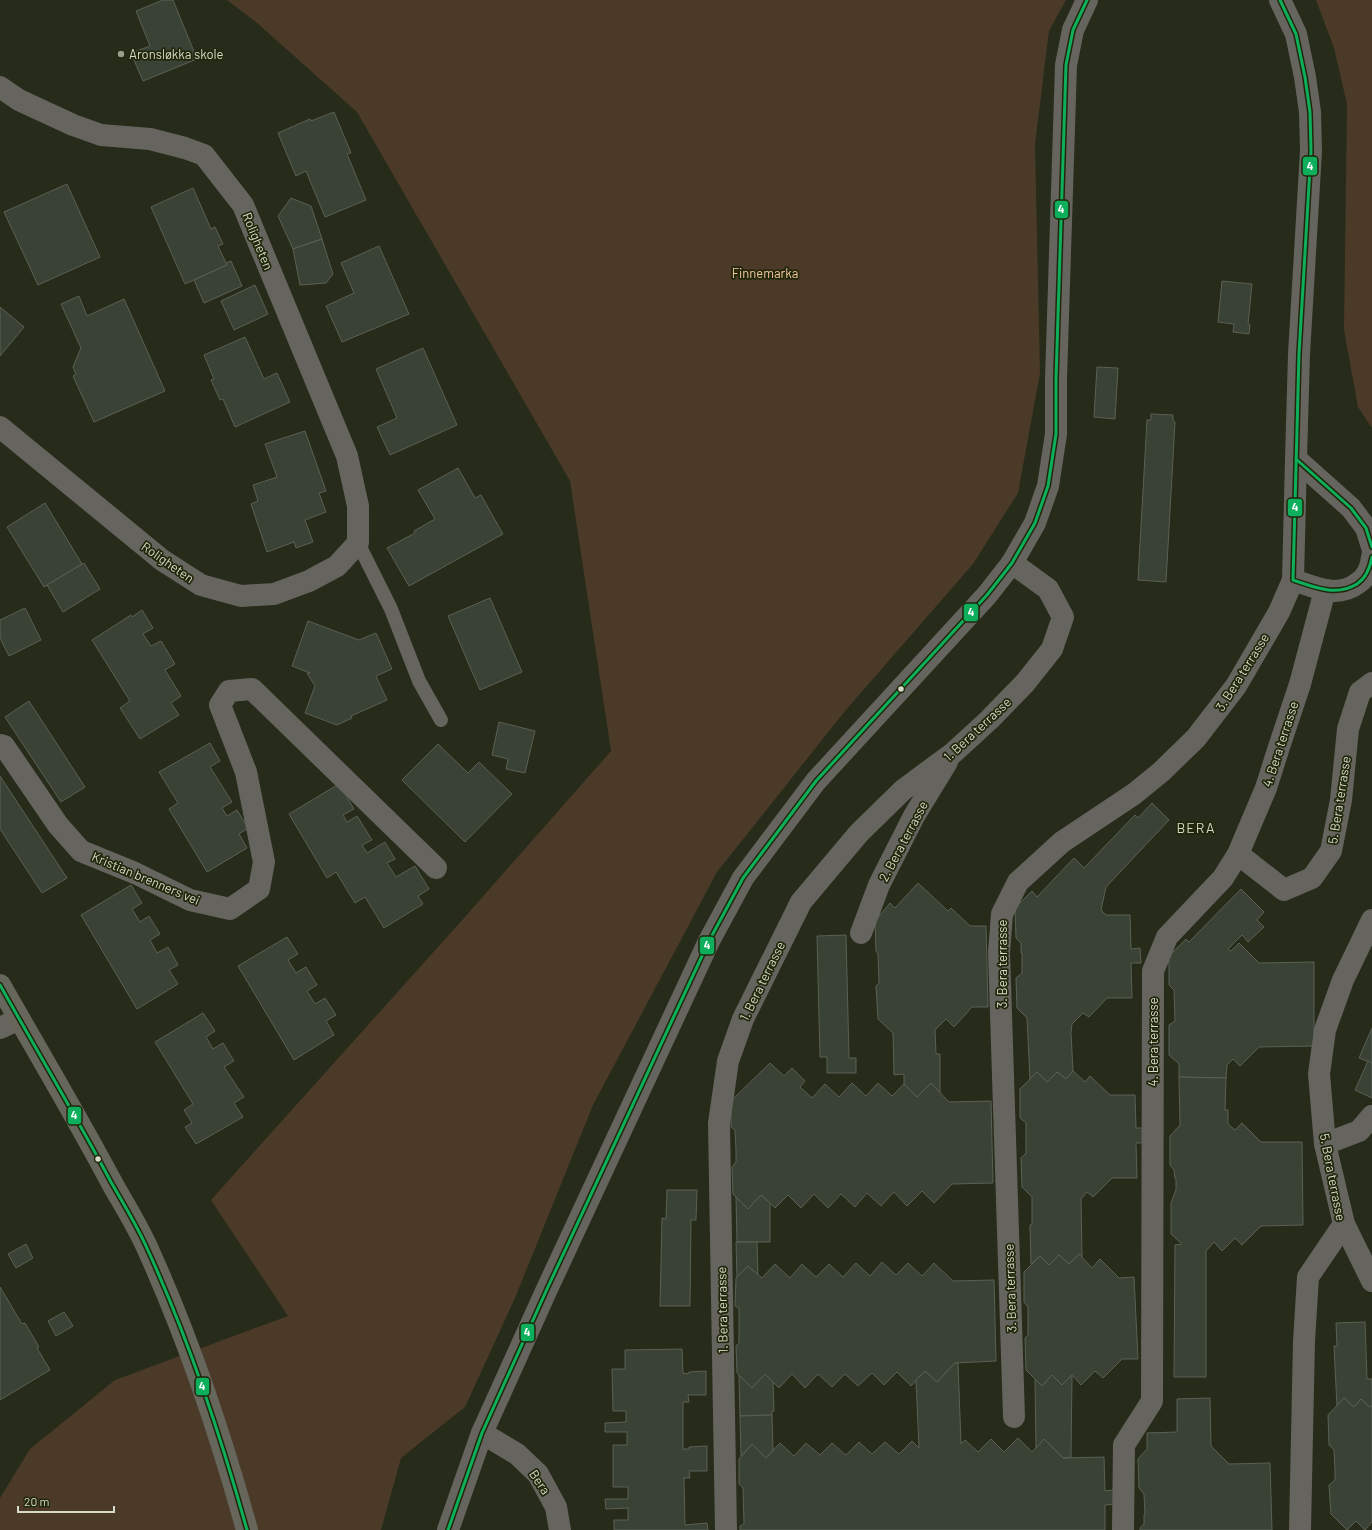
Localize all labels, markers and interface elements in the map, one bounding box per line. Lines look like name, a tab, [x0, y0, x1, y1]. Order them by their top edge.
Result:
place label: Aronsløkka skole	[129, 46, 224, 62]
marker: Aronsløkka skole	[116, 49, 126, 59]
line badge: 4	[1302, 156, 1318, 176]
text: 4	[1307, 159, 1314, 172]
line badge: 4	[1054, 200, 1069, 219]
text: 4	[1058, 202, 1065, 215]
street label: Roligheten	[239, 210, 277, 272]
park label: Finnemarka	[732, 265, 798, 281]
line badge: 4	[1287, 498, 1303, 517]
text: 4	[1292, 500, 1299, 513]
street label: Roligheten	[139, 538, 197, 586]
line badge: 4	[963, 603, 979, 622]
text: 4	[968, 605, 975, 618]
street label: 3. Bera terrasse	[1212, 630, 1272, 714]
unlabelled marker	[896, 684, 906, 694]
street label: 1. Bera terrasse	[940, 694, 1014, 764]
street label: 4. Bera terrasse	[1259, 699, 1301, 789]
street label: 5. Bera terrasse	[1324, 755, 1354, 845]
street label: 2. Bera terrasse	[875, 798, 931, 884]
district label: BERA	[1177, 819, 1215, 836]
street label: Kristian brenners vei	[90, 848, 202, 908]
street label: 3. Bera terrasse	[994, 920, 1010, 1008]
line badge: 4	[699, 936, 715, 955]
text: 4	[704, 938, 711, 951]
street label: 1. Bera terrasse	[736, 939, 788, 1023]
street label: 4. Bera terrasse	[1145, 997, 1161, 1087]
line badge: 4	[67, 1106, 82, 1125]
text: 4	[71, 1108, 78, 1121]
street label: 5. Bera terrasse	[1317, 1132, 1349, 1222]
unlabelled marker	[93, 1154, 103, 1164]
street label: 3. Bera terrasse	[1000, 1243, 1020, 1333]
street label: 1. Bera terrasse	[713, 1267, 731, 1353]
line badge: 4	[520, 1323, 535, 1342]
text: 4	[524, 1325, 531, 1338]
line badge: 4	[195, 1377, 210, 1396]
text: 4	[199, 1379, 206, 1392]
street label: Bera	[526, 1467, 554, 1497]
scale bar	[18, 1488, 114, 1514]
text: 20 m	[24, 1494, 50, 1508]

